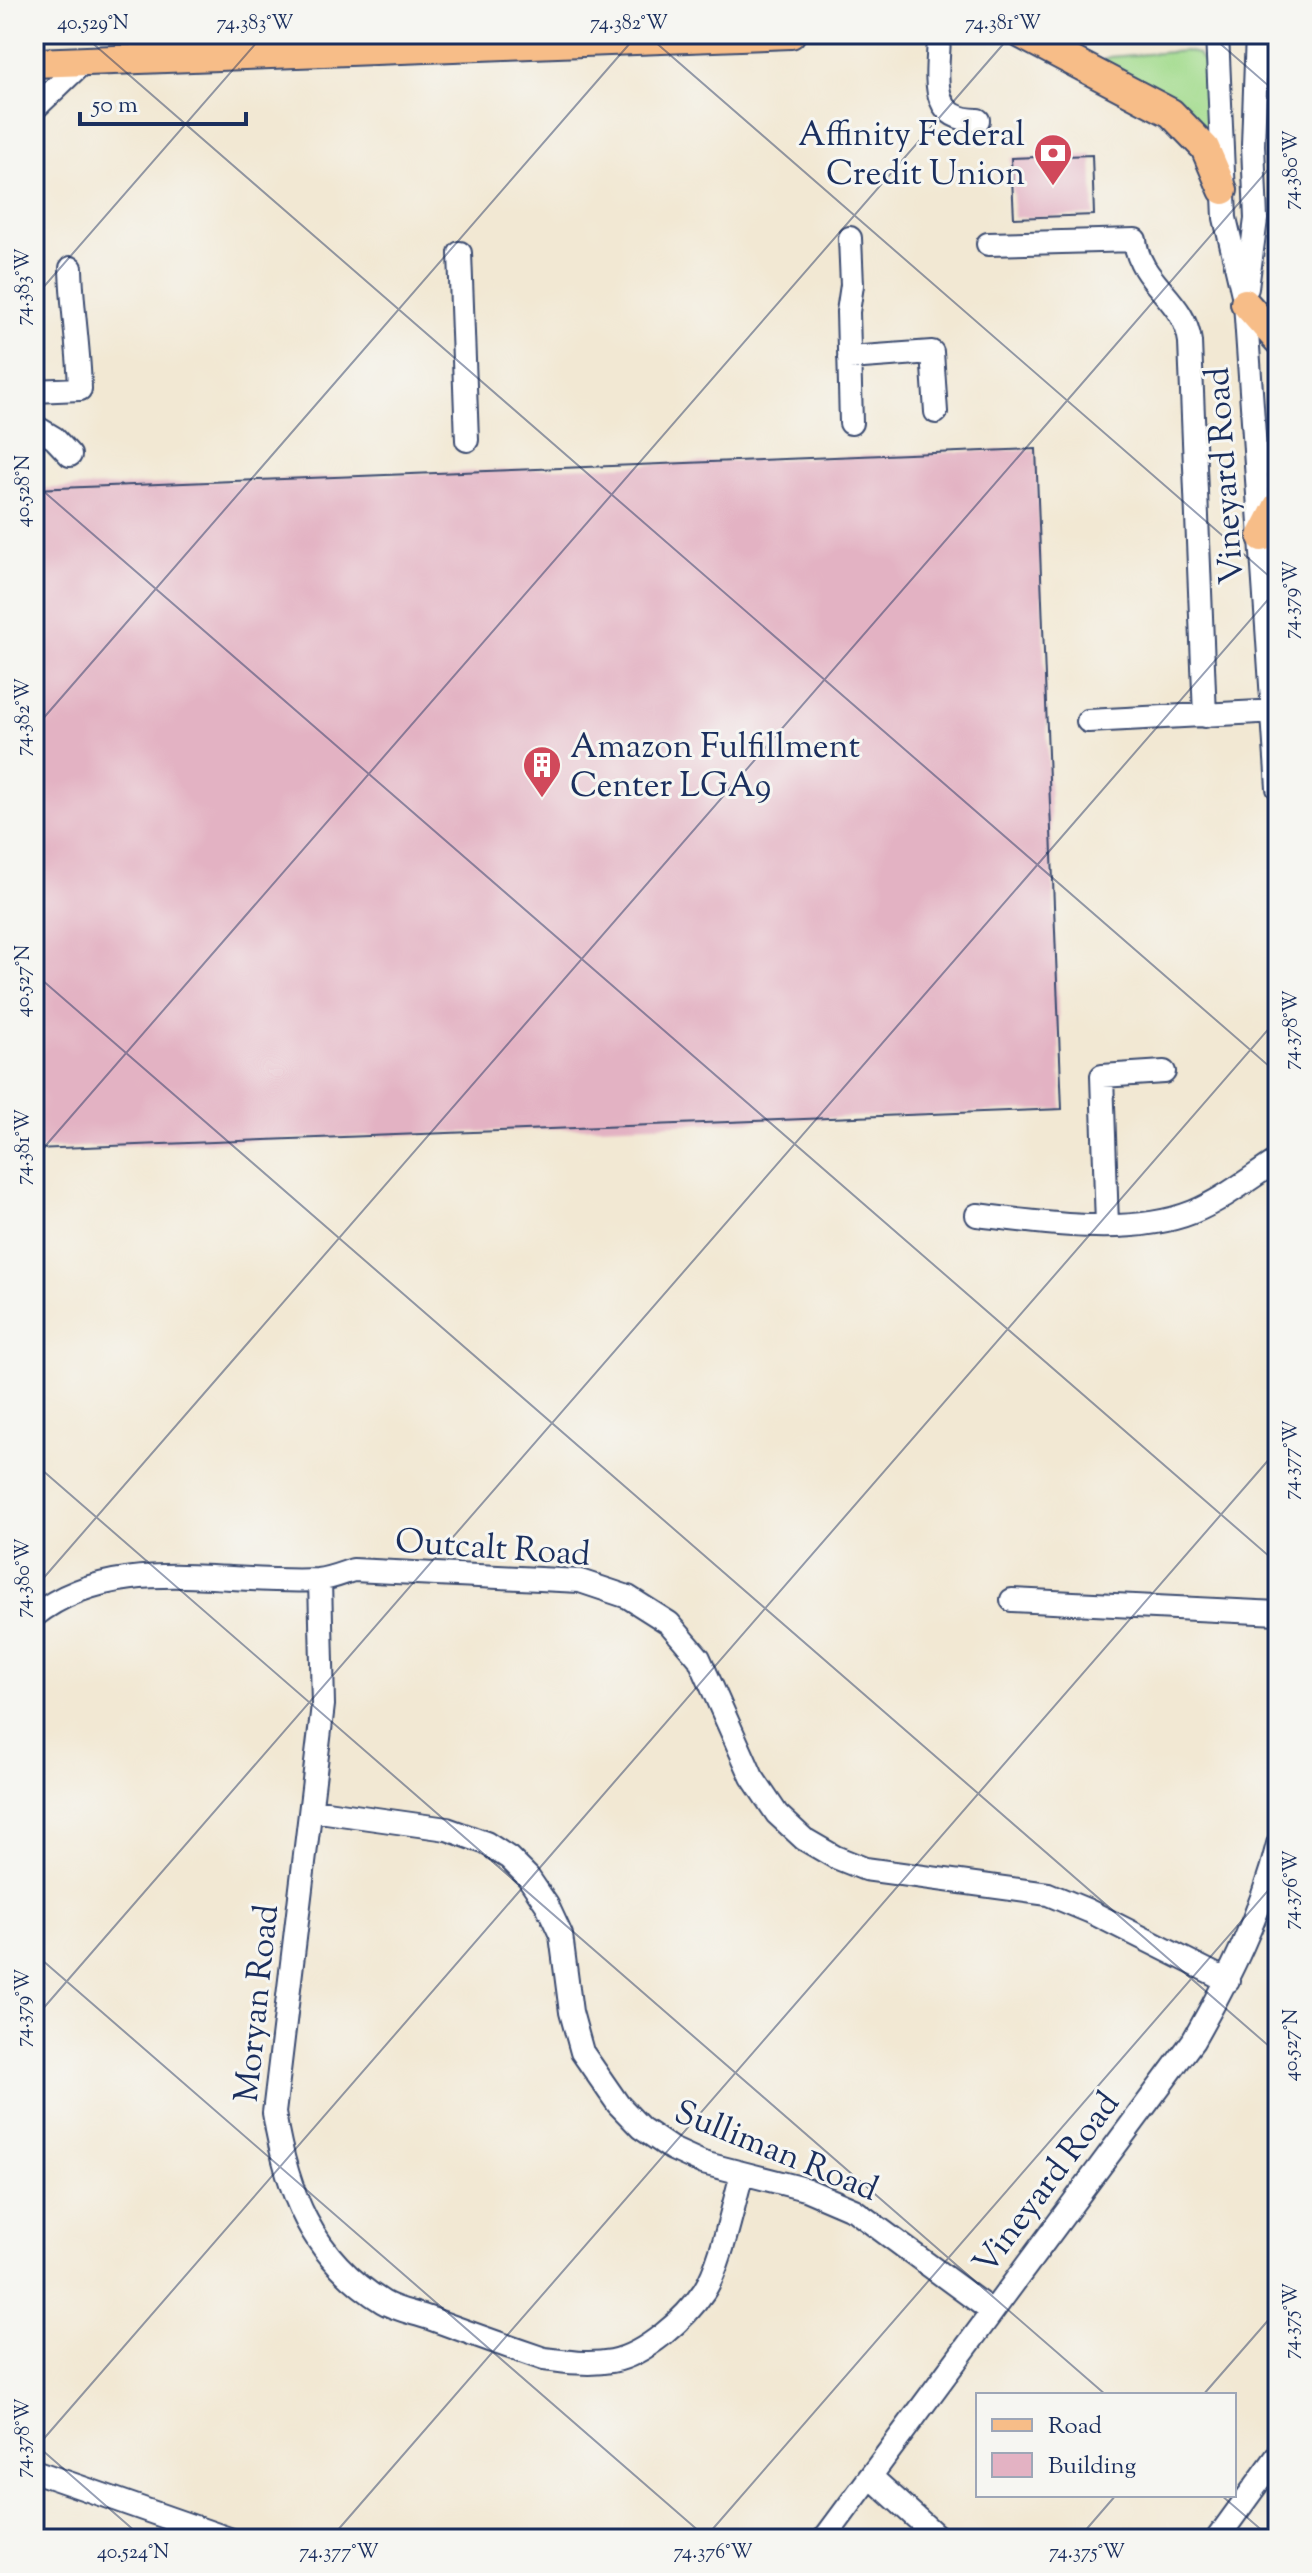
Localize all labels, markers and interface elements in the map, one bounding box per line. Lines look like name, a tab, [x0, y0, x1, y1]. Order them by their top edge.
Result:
text: 40.529°N	[57, 10, 129, 39]
text: 74.383°W	[216, 10, 294, 39]
text: 74.382°W	[590, 10, 668, 39]
text: 74.381°W	[965, 10, 1041, 39]
scale bar	[80, 76, 246, 126]
text: 50 m	[90, 89, 138, 123]
place label: Affinity Federal Credit Union	[798, 112, 1025, 200]
text: 74.380°W	[1278, 130, 1307, 210]
bank icon: Affinity Federal Credit Union	[1032, 132, 1074, 187]
text: 74.383°W	[10, 248, 39, 326]
street label: Vineyard Road	[1194, 365, 1259, 586]
text: 40.528°N	[10, 455, 39, 527]
text: 74.379°W	[1278, 561, 1307, 639]
text: 74.382°W	[10, 678, 39, 756]
place label: Amazon Fulfillment Center LGA9	[570, 724, 860, 812]
building icon: Amazon Fulfillment Center LGA9	[521, 744, 563, 799]
text: 40.527°N	[10, 945, 39, 1017]
text: 74.378°W	[1278, 990, 1307, 1070]
text: 74.381°W	[10, 1109, 39, 1185]
text: 74.377°W	[1278, 1420, 1307, 1500]
street label: Outcalt Road	[393, 1518, 592, 1581]
text: 74.380°W	[10, 1538, 39, 1618]
text: 74.376°W	[1278, 1850, 1307, 1930]
street label: Moryan Road	[224, 1902, 293, 2105]
text: 74.379°W	[10, 1969, 39, 2047]
text: 40.527°N	[1278, 2009, 1307, 2081]
street label: Vineyard Road	[963, 2082, 1133, 2286]
street label: Sulliman Road	[666, 2089, 885, 2215]
text: 74.375°W	[1278, 2283, 1307, 2359]
legend	[976, 2393, 1236, 2497]
text: 74.378°W	[10, 2398, 39, 2478]
text: Road	[1048, 2410, 1102, 2444]
text: Building	[1048, 2450, 1137, 2484]
text: 40.524°N	[97, 2539, 169, 2568]
text: 74.377°W	[299, 2539, 379, 2568]
text: 74.376°W	[673, 2539, 753, 2568]
text: 74.375°W	[1049, 2539, 1125, 2568]

